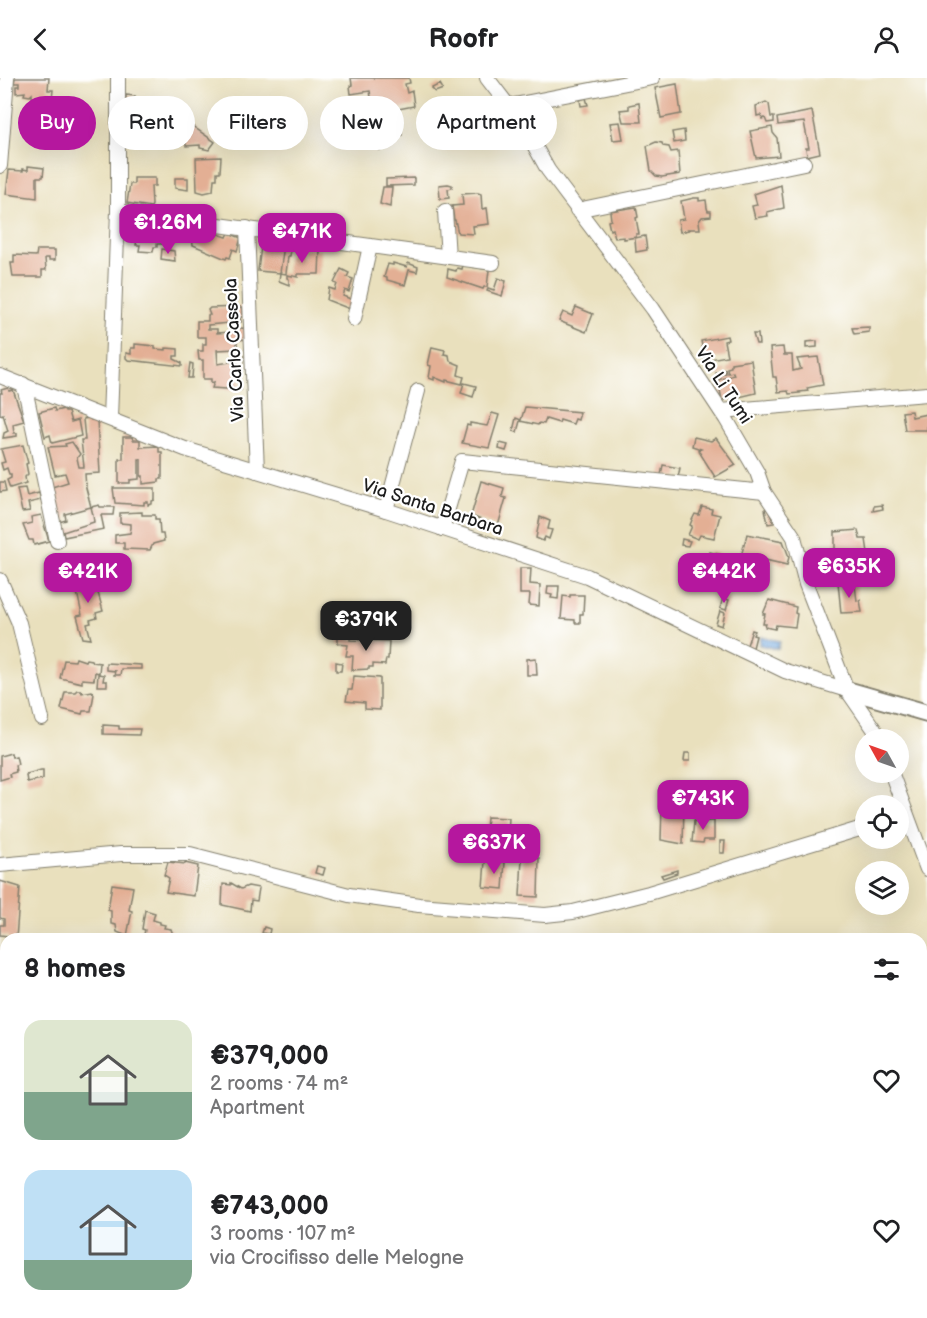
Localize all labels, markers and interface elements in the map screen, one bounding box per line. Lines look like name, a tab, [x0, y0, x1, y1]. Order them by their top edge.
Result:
icon: back	[24, 23, 57, 56]
text: Roofr	[429, 23, 498, 55]
icon: person	[870, 23, 903, 56]
chip: Buy	[18, 96, 96, 150]
chip: Rent	[108, 96, 195, 150]
chip: Filters	[207, 96, 308, 150]
chip: New	[320, 96, 404, 150]
chip: Apartment	[416, 96, 557, 150]
pin: €1.26M	[119, 204, 217, 255]
text: €1.26M	[133, 211, 203, 235]
pin: €471K	[260, 213, 344, 264]
text: €471K	[272, 220, 332, 244]
street label: Via Carlo Cassola	[220, 278, 249, 422]
street label: Via Li Tumi	[691, 343, 756, 428]
street label: Via Santa Barbara	[360, 475, 506, 540]
pin: €635K	[807, 548, 891, 599]
pin: €421K	[46, 553, 130, 604]
pin: €442K	[682, 553, 766, 604]
text: €635K	[817, 555, 881, 579]
text: €421K	[58, 560, 118, 584]
text: €442K	[692, 560, 756, 584]
pin: €379K	[324, 601, 408, 652]
text: €379K	[334, 608, 398, 632]
north arrow	[855, 729, 909, 783]
map controls	[855, 729, 909, 915]
pin: €743K	[661, 780, 745, 831]
text: €743K	[671, 787, 735, 811]
button: locate	[855, 795, 909, 849]
pin: €637K	[452, 824, 536, 875]
text: €637K	[462, 831, 526, 855]
button: layers	[855, 861, 909, 915]
icon: filters	[870, 953, 903, 986]
text: 8 homes	[24, 954, 126, 985]
text: €379,000	[210, 1041, 329, 1072]
icon: home	[72, 1044, 144, 1116]
icon: heart	[870, 1064, 903, 1097]
text: 2 rooms · 74 m²	[210, 1072, 348, 1096]
text: Apartment	[210, 1096, 305, 1120]
text: €743,000	[210, 1191, 329, 1222]
icon: home	[72, 1194, 144, 1266]
icon: heart	[870, 1214, 903, 1247]
text: 3 rooms · 107 m²	[210, 1222, 355, 1246]
text: via Crocifisso delle Melogne	[210, 1246, 464, 1270]

